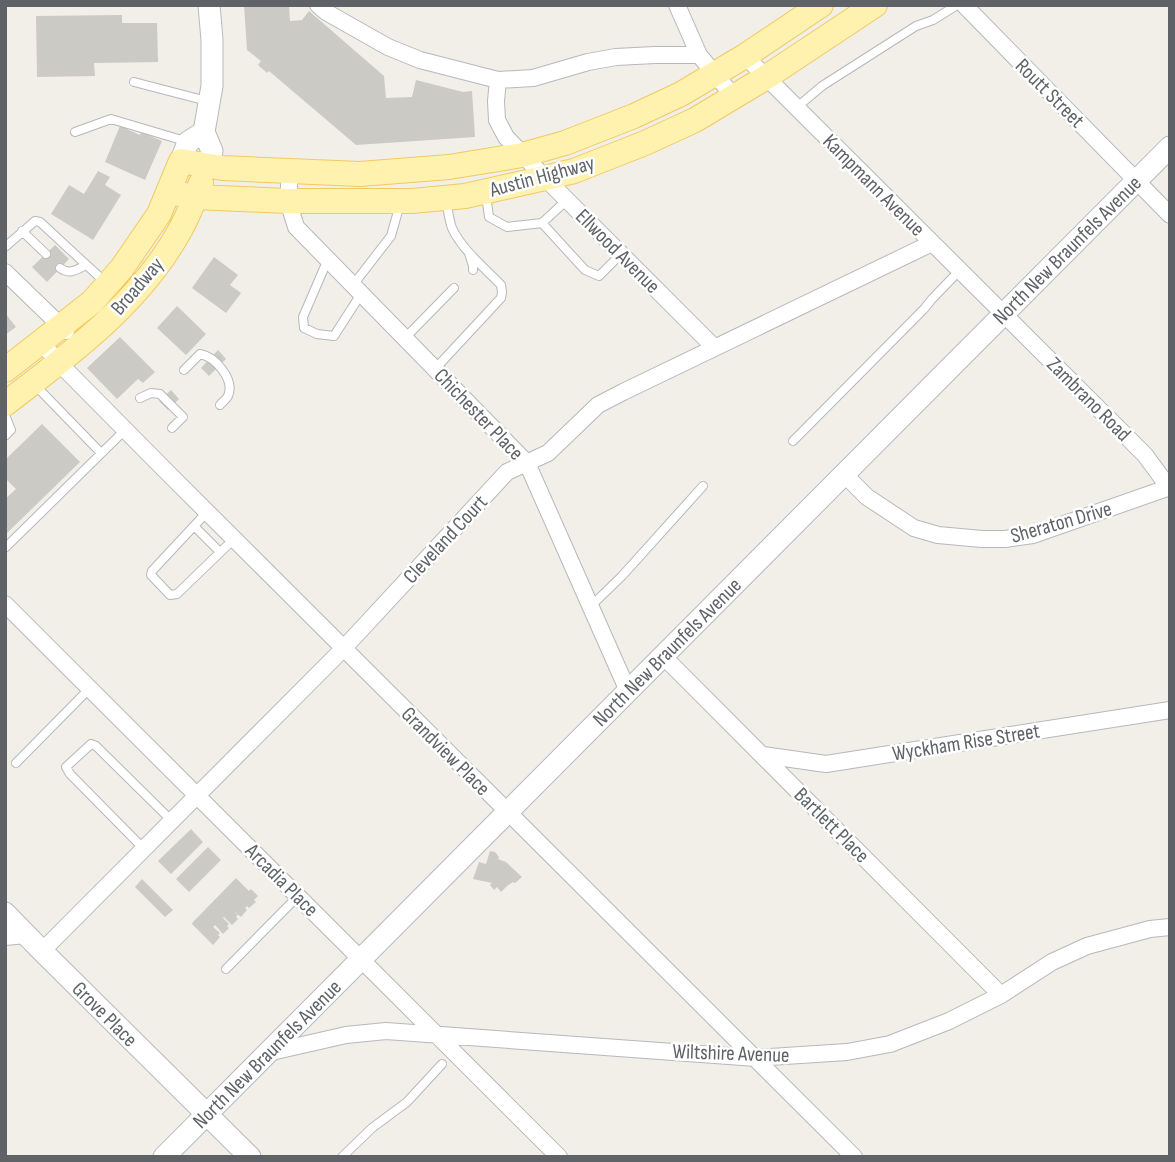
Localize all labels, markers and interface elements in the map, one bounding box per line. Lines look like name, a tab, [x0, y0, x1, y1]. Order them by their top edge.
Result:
street label: Routt Street	[1010, 54, 1089, 133]
street label: Kampmann Avenue	[817, 129, 930, 242]
street label: Austin Highway	[486, 151, 597, 203]
street label: North New Braunfels Avenue	[988, 171, 1147, 330]
street label: Ellwood Avenue	[570, 204, 665, 299]
street label: Broadway	[106, 252, 169, 320]
street label: Zambrano Road	[1041, 352, 1136, 447]
street label: Chichester Place	[429, 363, 529, 466]
street label: Cleveland Court	[398, 490, 493, 589]
street label: Sheraton Drive	[1008, 496, 1115, 549]
street label: North New Braunfels Avenue	[588, 573, 747, 732]
street label: Grandview Place	[396, 702, 495, 801]
street label: Wyckham Rise Street	[891, 718, 1042, 766]
street label: Bartlett Place	[789, 783, 874, 868]
street label: Arcadia Place	[239, 838, 323, 922]
street label: North New Braunfels Avenue	[188, 975, 347, 1134]
street label: Grove Place	[67, 976, 143, 1052]
street label: Wiltshire Avenue	[672, 1039, 790, 1068]

